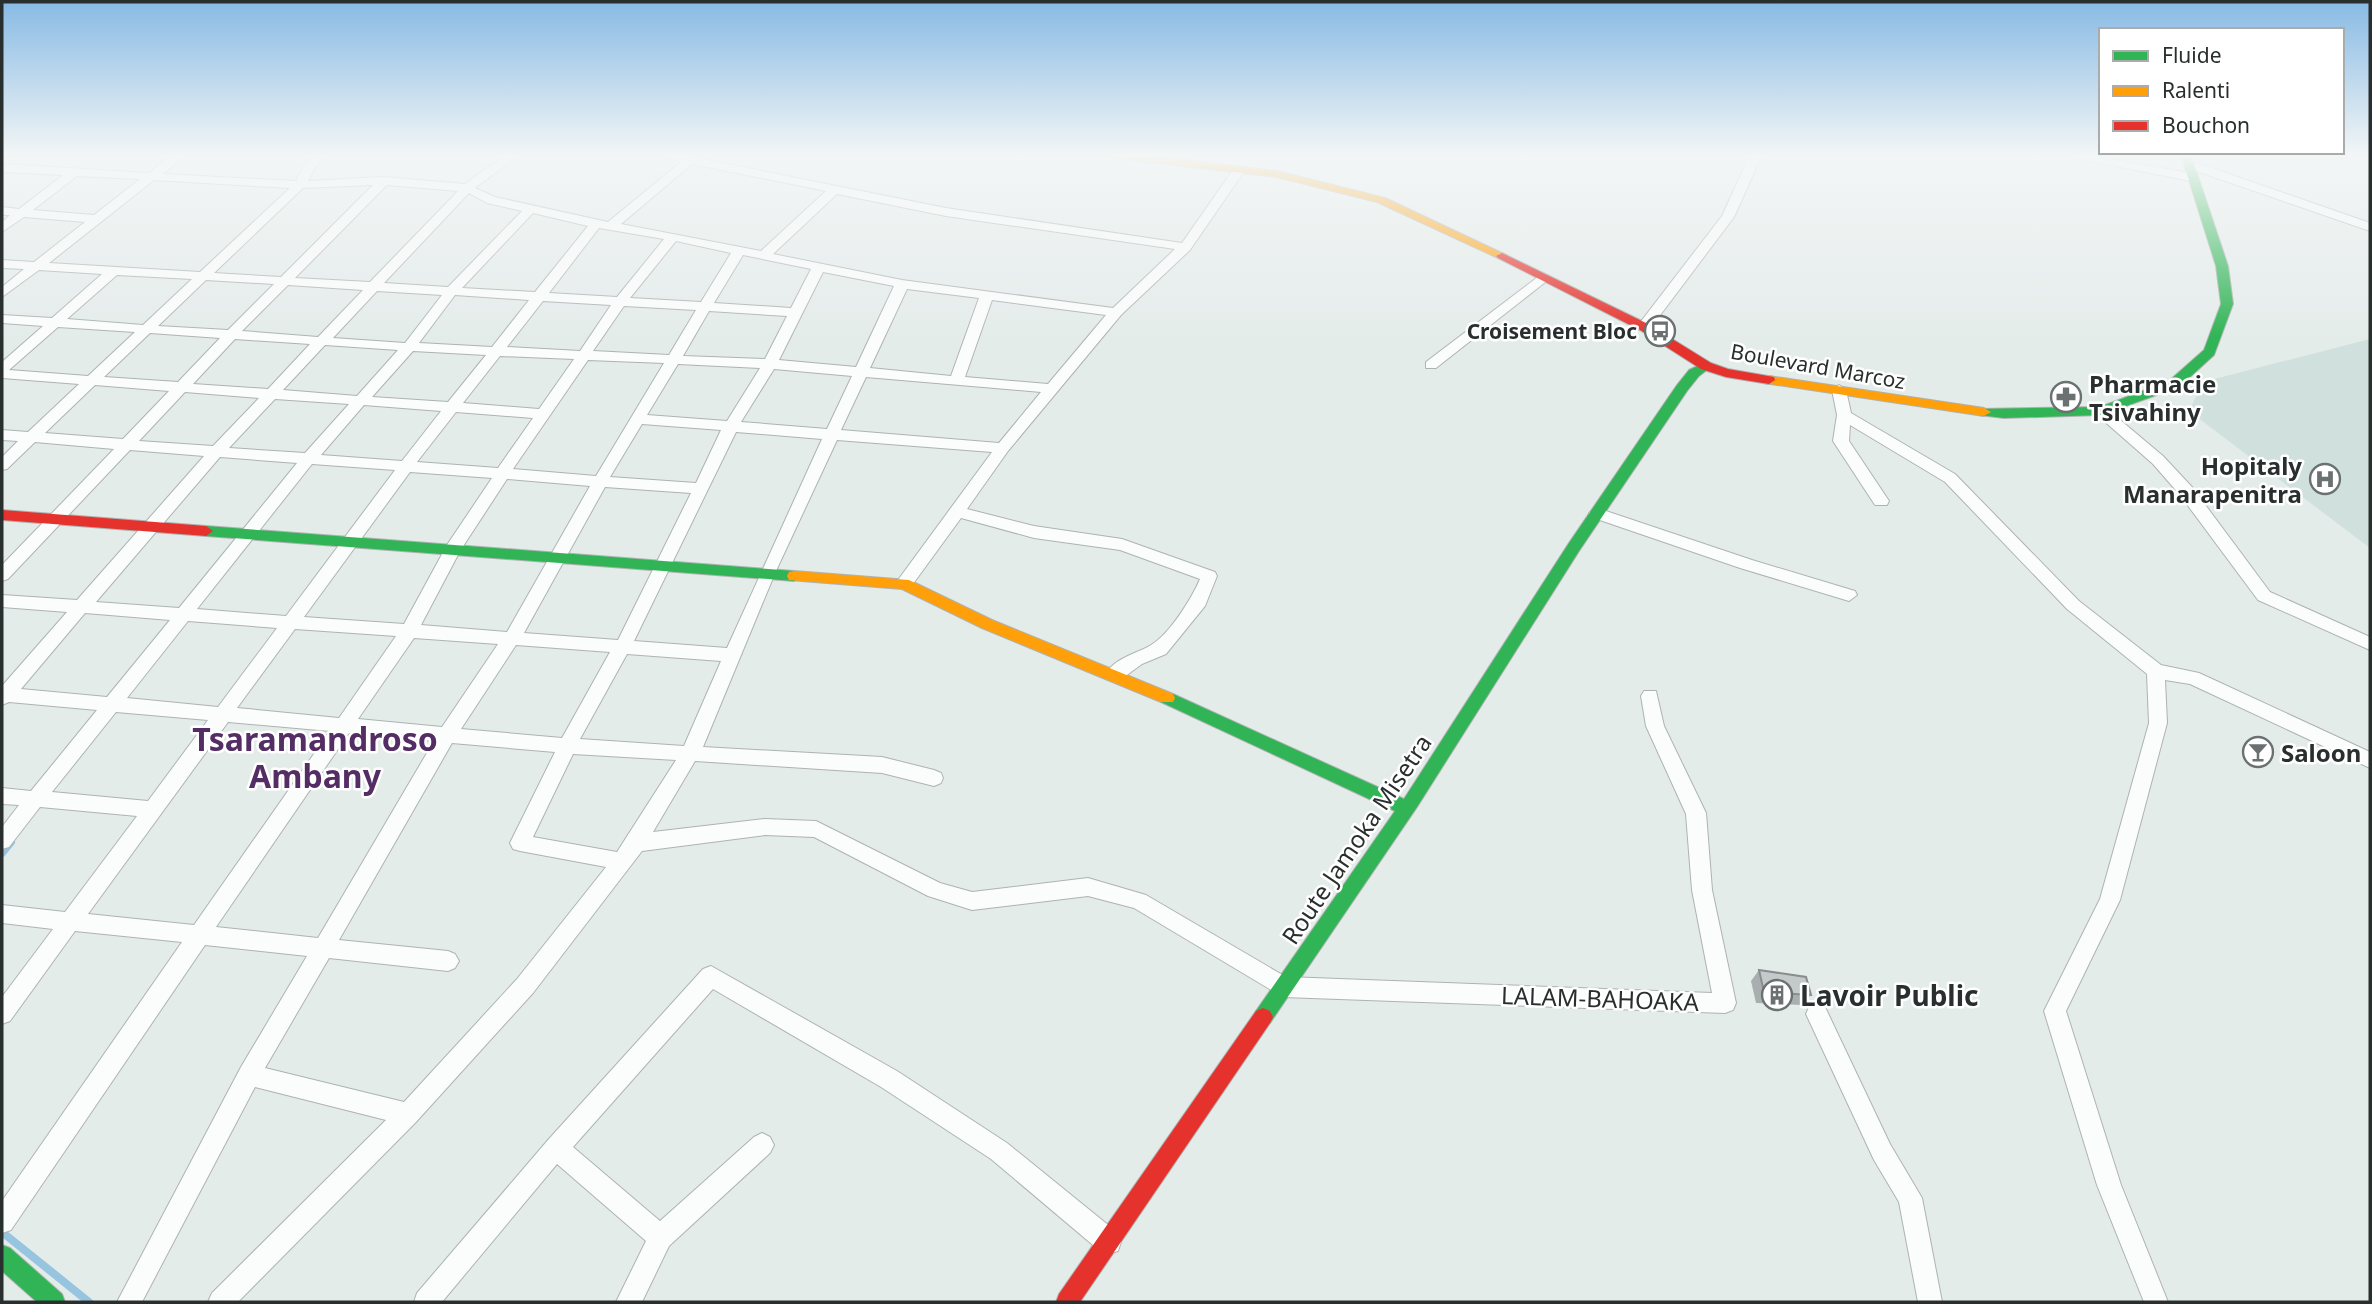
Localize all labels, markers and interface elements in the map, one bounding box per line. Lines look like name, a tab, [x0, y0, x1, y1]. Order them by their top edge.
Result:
legend	[2099, 28, 2344, 154]
text: Fluide	[2162, 41, 2221, 69]
text: Ralenti	[2162, 76, 2230, 104]
text: Bouchon	[2162, 111, 2250, 139]
bus stop icon: Croisement Bloc	[1643, 314, 1677, 348]
place label: Croisement Bloc	[1467, 317, 1637, 345]
street label: Boulevard Marcoz	[1729, 337, 1908, 395]
place label: Pharmacie Tsivahiny	[2089, 367, 2216, 428]
pharmacy icon: Pharmacie Tsivahiny	[2049, 380, 2083, 414]
place label: Hopitaly Manarapenitra	[2123, 449, 2302, 510]
hospital icon: Hopitaly Manarapenitra	[2308, 462, 2342, 496]
district label: Tsaramandroso Ambany	[192, 717, 438, 797]
street label: Route Jamoka Misetra	[1273, 727, 1439, 951]
bar icon: Saloon	[2241, 735, 2275, 769]
place label: Saloon	[2281, 736, 2361, 769]
place label: Lavoir Public	[1800, 976, 1979, 1014]
street label: LALAM-BAHOAKA	[1501, 978, 1700, 1018]
building icon: Lavoir Public	[1760, 978, 1794, 1012]

